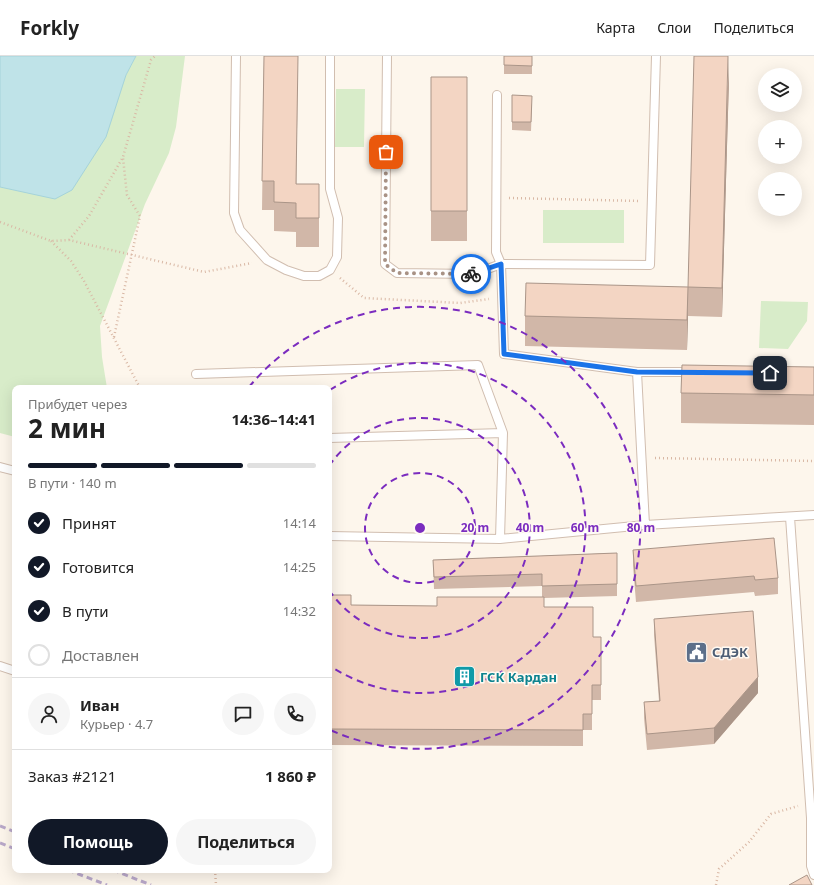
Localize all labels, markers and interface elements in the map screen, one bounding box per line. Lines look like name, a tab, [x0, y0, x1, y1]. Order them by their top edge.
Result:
text: Forkly	[20, 15, 79, 41]
text: Карта	[596, 18, 635, 37]
text: Слои	[657, 18, 691, 37]
text: Поделиться	[713, 18, 794, 37]
map controls	[758, 68, 802, 216]
button: layers	[758, 68, 802, 112]
button: +	[758, 120, 802, 164]
pin	[369, 135, 403, 169]
icon: bag	[375, 141, 397, 163]
button: −	[758, 172, 802, 216]
courier	[451, 254, 491, 294]
icon: bike	[460, 263, 482, 285]
pin	[753, 356, 787, 390]
icon: home	[759, 362, 781, 384]
text: Прибудет через	[28, 395, 127, 413]
text: 14:36–14:41	[231, 409, 316, 429]
text: 2 мин	[28, 410, 106, 446]
text: В пути · 140 m	[28, 474, 117, 492]
icon: check	[28, 512, 50, 534]
text: Принят	[62, 513, 116, 533]
text: 14:14	[283, 514, 316, 532]
text: 20 m	[461, 519, 489, 536]
text: 40 m	[516, 519, 544, 536]
text: 60 m	[571, 519, 599, 536]
text: 80 m	[627, 519, 655, 536]
centre of rings	[413, 521, 427, 535]
icon: check	[28, 556, 50, 578]
text: Готовится	[62, 557, 134, 577]
text: 14:25	[283, 558, 316, 576]
icon: check	[28, 600, 50, 622]
text: В пути	[62, 601, 109, 621]
text: 14:32	[283, 602, 316, 620]
public building icon: СДЭК	[683, 639, 709, 665]
place label: СДЭК	[712, 643, 748, 661]
text: Доставлен	[62, 645, 139, 665]
building icon: ГСК Кардан	[452, 664, 478, 690]
place label: ГСК Кардан	[480, 668, 557, 686]
button: person	[28, 693, 70, 735]
button: chat	[222, 693, 264, 735]
button: phone	[274, 693, 316, 735]
text: Иван	[80, 695, 120, 715]
text: Курьер · 4.7	[80, 715, 153, 733]
text: Заказ #2121	[28, 766, 116, 786]
text: 1 860 ₽	[265, 766, 316, 786]
button: Помощь	[28, 819, 168, 865]
button: Поделиться	[176, 819, 316, 865]

